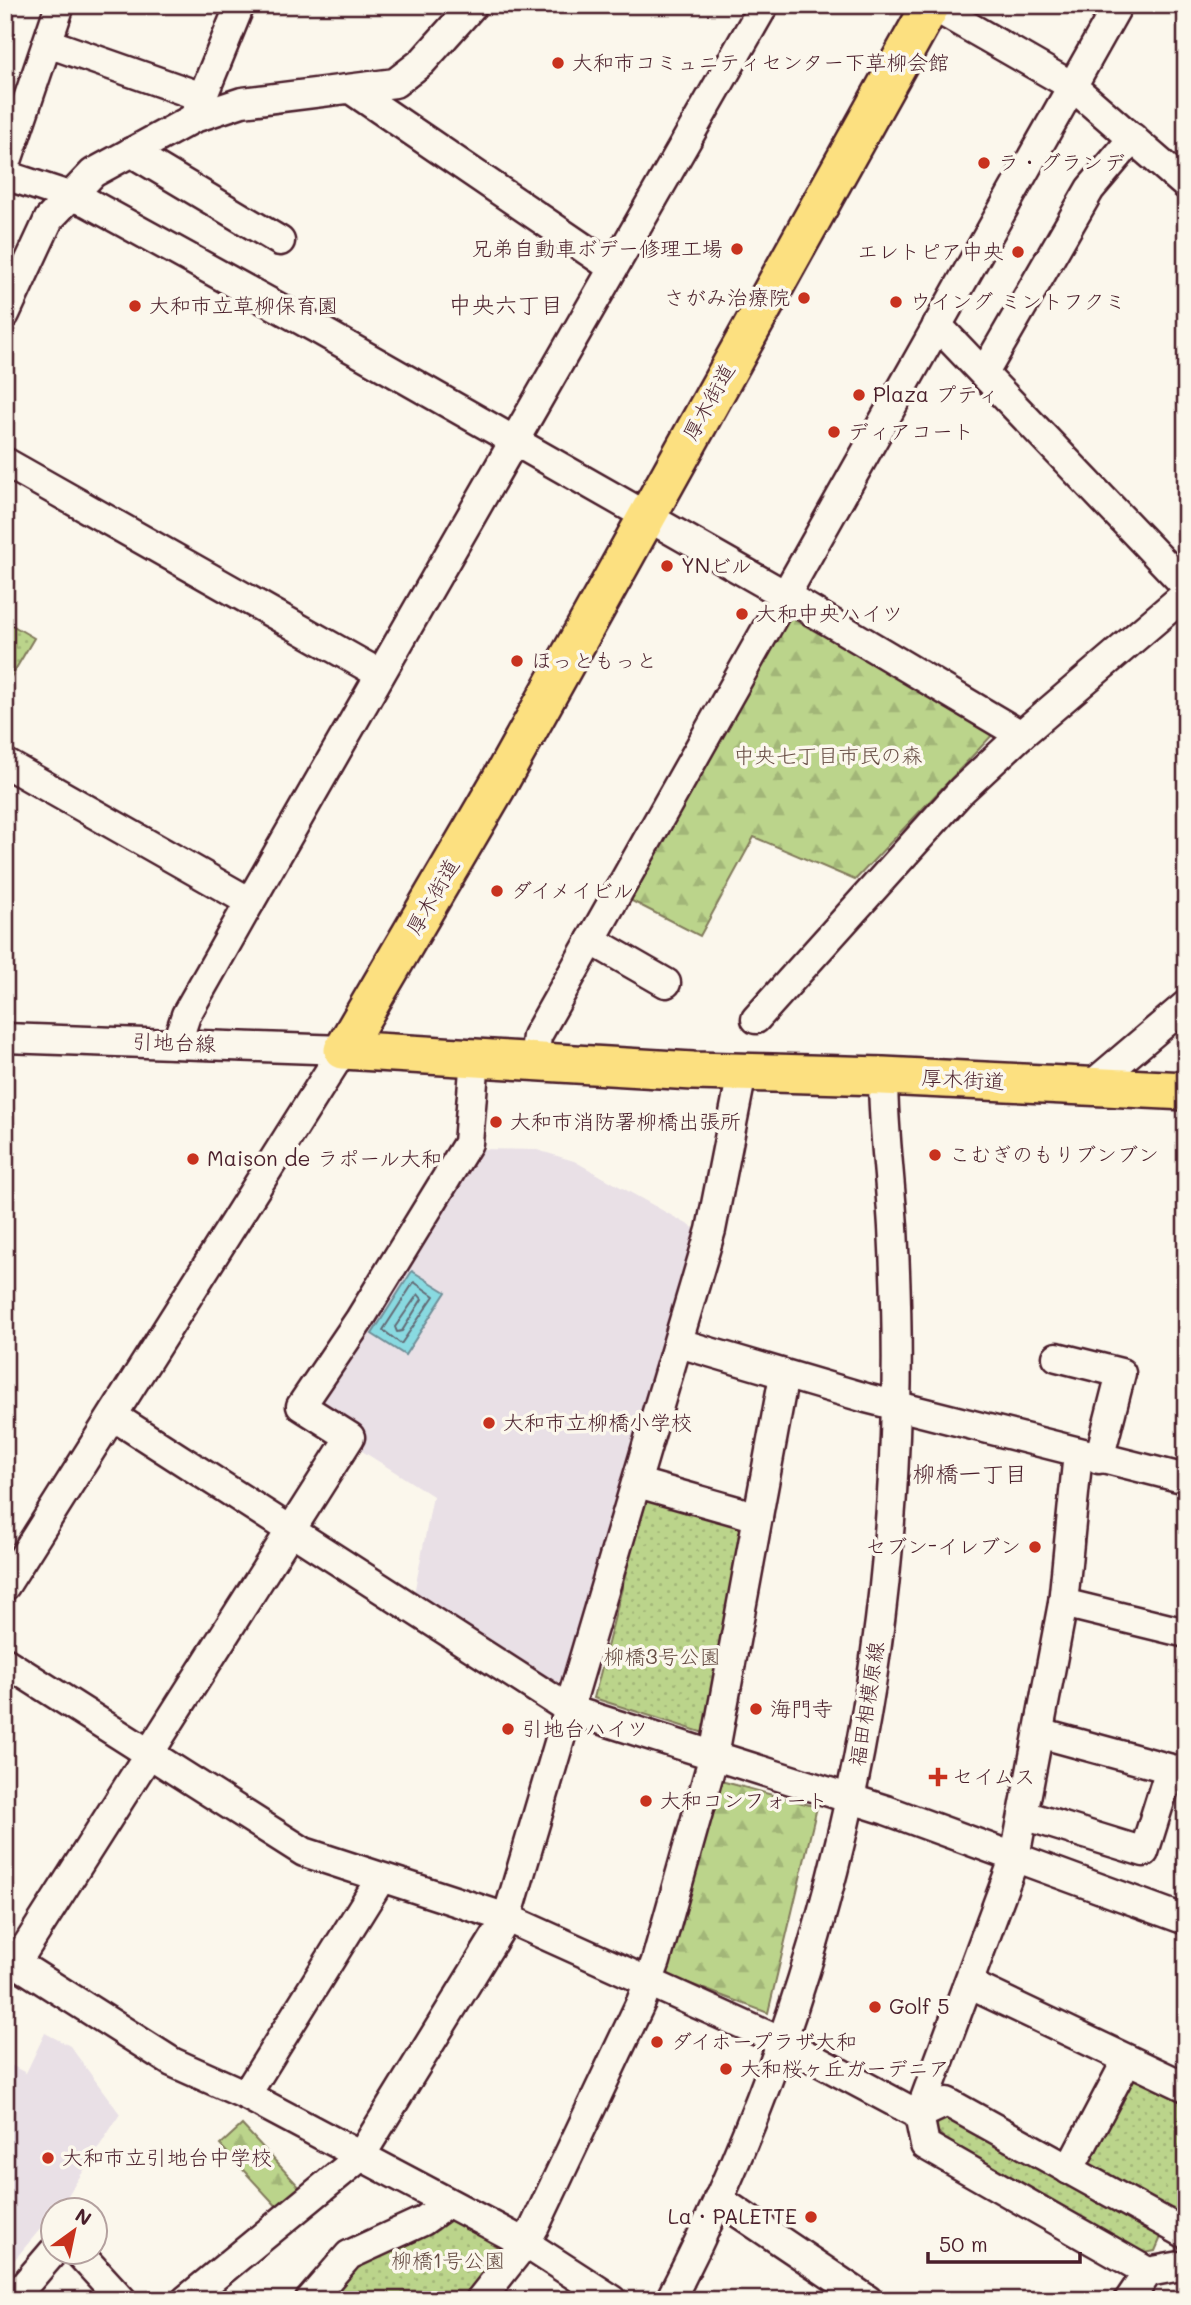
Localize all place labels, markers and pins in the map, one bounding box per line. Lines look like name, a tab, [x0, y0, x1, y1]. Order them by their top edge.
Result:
place label: 大和市コミュニティセンター下草柳会館	[572, 48, 949, 75]
marker: 大和市コミュニティセンター下草柳会館	[550, 55, 566, 71]
place label: ラ・グランデ	[998, 148, 1125, 175]
marker: ラ・グランデ	[976, 155, 992, 171]
place label: 兄弟自動車ボデー修理工場	[471, 234, 723, 261]
place label: エレトピア中央	[857, 237, 1004, 264]
marker: 兄弟自動車ボデー修理工場	[729, 241, 745, 257]
marker: エレトピア中央	[1010, 244, 1026, 260]
place label: さがみ治療院	[664, 283, 790, 310]
place label: ウイング ミントフクミ	[910, 287, 1125, 314]
marker: さがみ治療院	[796, 290, 812, 306]
place label: 大和市立草柳保育園	[149, 291, 338, 318]
marker: ウイング ミントフクミ	[888, 294, 904, 310]
marker: 大和市立草柳保育園	[127, 298, 143, 314]
place label: Plaza プティ	[873, 380, 999, 407]
marker: Plaza プティ	[851, 387, 867, 403]
place label: ディアコート	[848, 417, 974, 444]
marker: ディアコート	[826, 424, 842, 440]
place label: YNビル	[681, 551, 752, 578]
marker: YNビル	[659, 558, 675, 574]
place label: 大和中央ハイツ	[756, 599, 903, 626]
marker: 大和中央ハイツ	[734, 606, 750, 622]
place label: ほっともっと	[531, 646, 657, 673]
marker: ほっともっと	[509, 653, 525, 669]
place label: ダイメイビル	[511, 876, 634, 903]
marker: ダイメイビル	[489, 883, 505, 899]
place label: 大和市消防署柳橋出張所	[510, 1107, 741, 1134]
marker: 大和市消防署柳橋出張所	[488, 1114, 504, 1130]
place label: こむぎのもりブンブン	[949, 1140, 1159, 1167]
place label: Maison de ラポール大和	[207, 1144, 442, 1171]
marker: こむぎのもりブンブン	[927, 1147, 943, 1163]
marker: Maison de ラポール大和	[185, 1151, 201, 1167]
place label: 大和市立柳橋小学校	[503, 1408, 692, 1435]
marker: 大和市立柳橋小学校	[481, 1415, 497, 1431]
place label: セブン-イレブン	[865, 1532, 1021, 1559]
marker: セブン-イレブン	[1027, 1539, 1043, 1555]
place label: 海門寺	[770, 1694, 833, 1721]
marker: 海門寺	[748, 1701, 764, 1717]
place label: 引地台ハイツ	[522, 1714, 648, 1741]
marker: 引地台ハイツ	[500, 1721, 516, 1737]
place label: セイムス	[952, 1762, 1035, 1789]
marker: セイムス	[930, 1769, 946, 1785]
place label: 大和コンフォート	[660, 1786, 828, 1813]
marker: 大和コンフォート	[638, 1793, 654, 1809]
place label: Golf 5	[889, 1992, 949, 2019]
marker: Golf 5	[867, 1999, 883, 2015]
place label: ダイホープラザ大和	[671, 2027, 857, 2054]
marker: ダイホープラザ大和	[649, 2034, 665, 2050]
place label: 大和桜ヶ丘ガーデニア	[740, 2054, 950, 2081]
marker: 大和桜ヶ丘ガーデニア	[718, 2061, 734, 2077]
place label: 大和市立引地台中学校	[62, 2143, 272, 2170]
marker: 大和市立引地台中学校	[40, 2150, 56, 2166]
place label: La・PALETTE	[668, 2202, 797, 2229]
marker: La・PALETTE	[803, 2209, 819, 2225]

